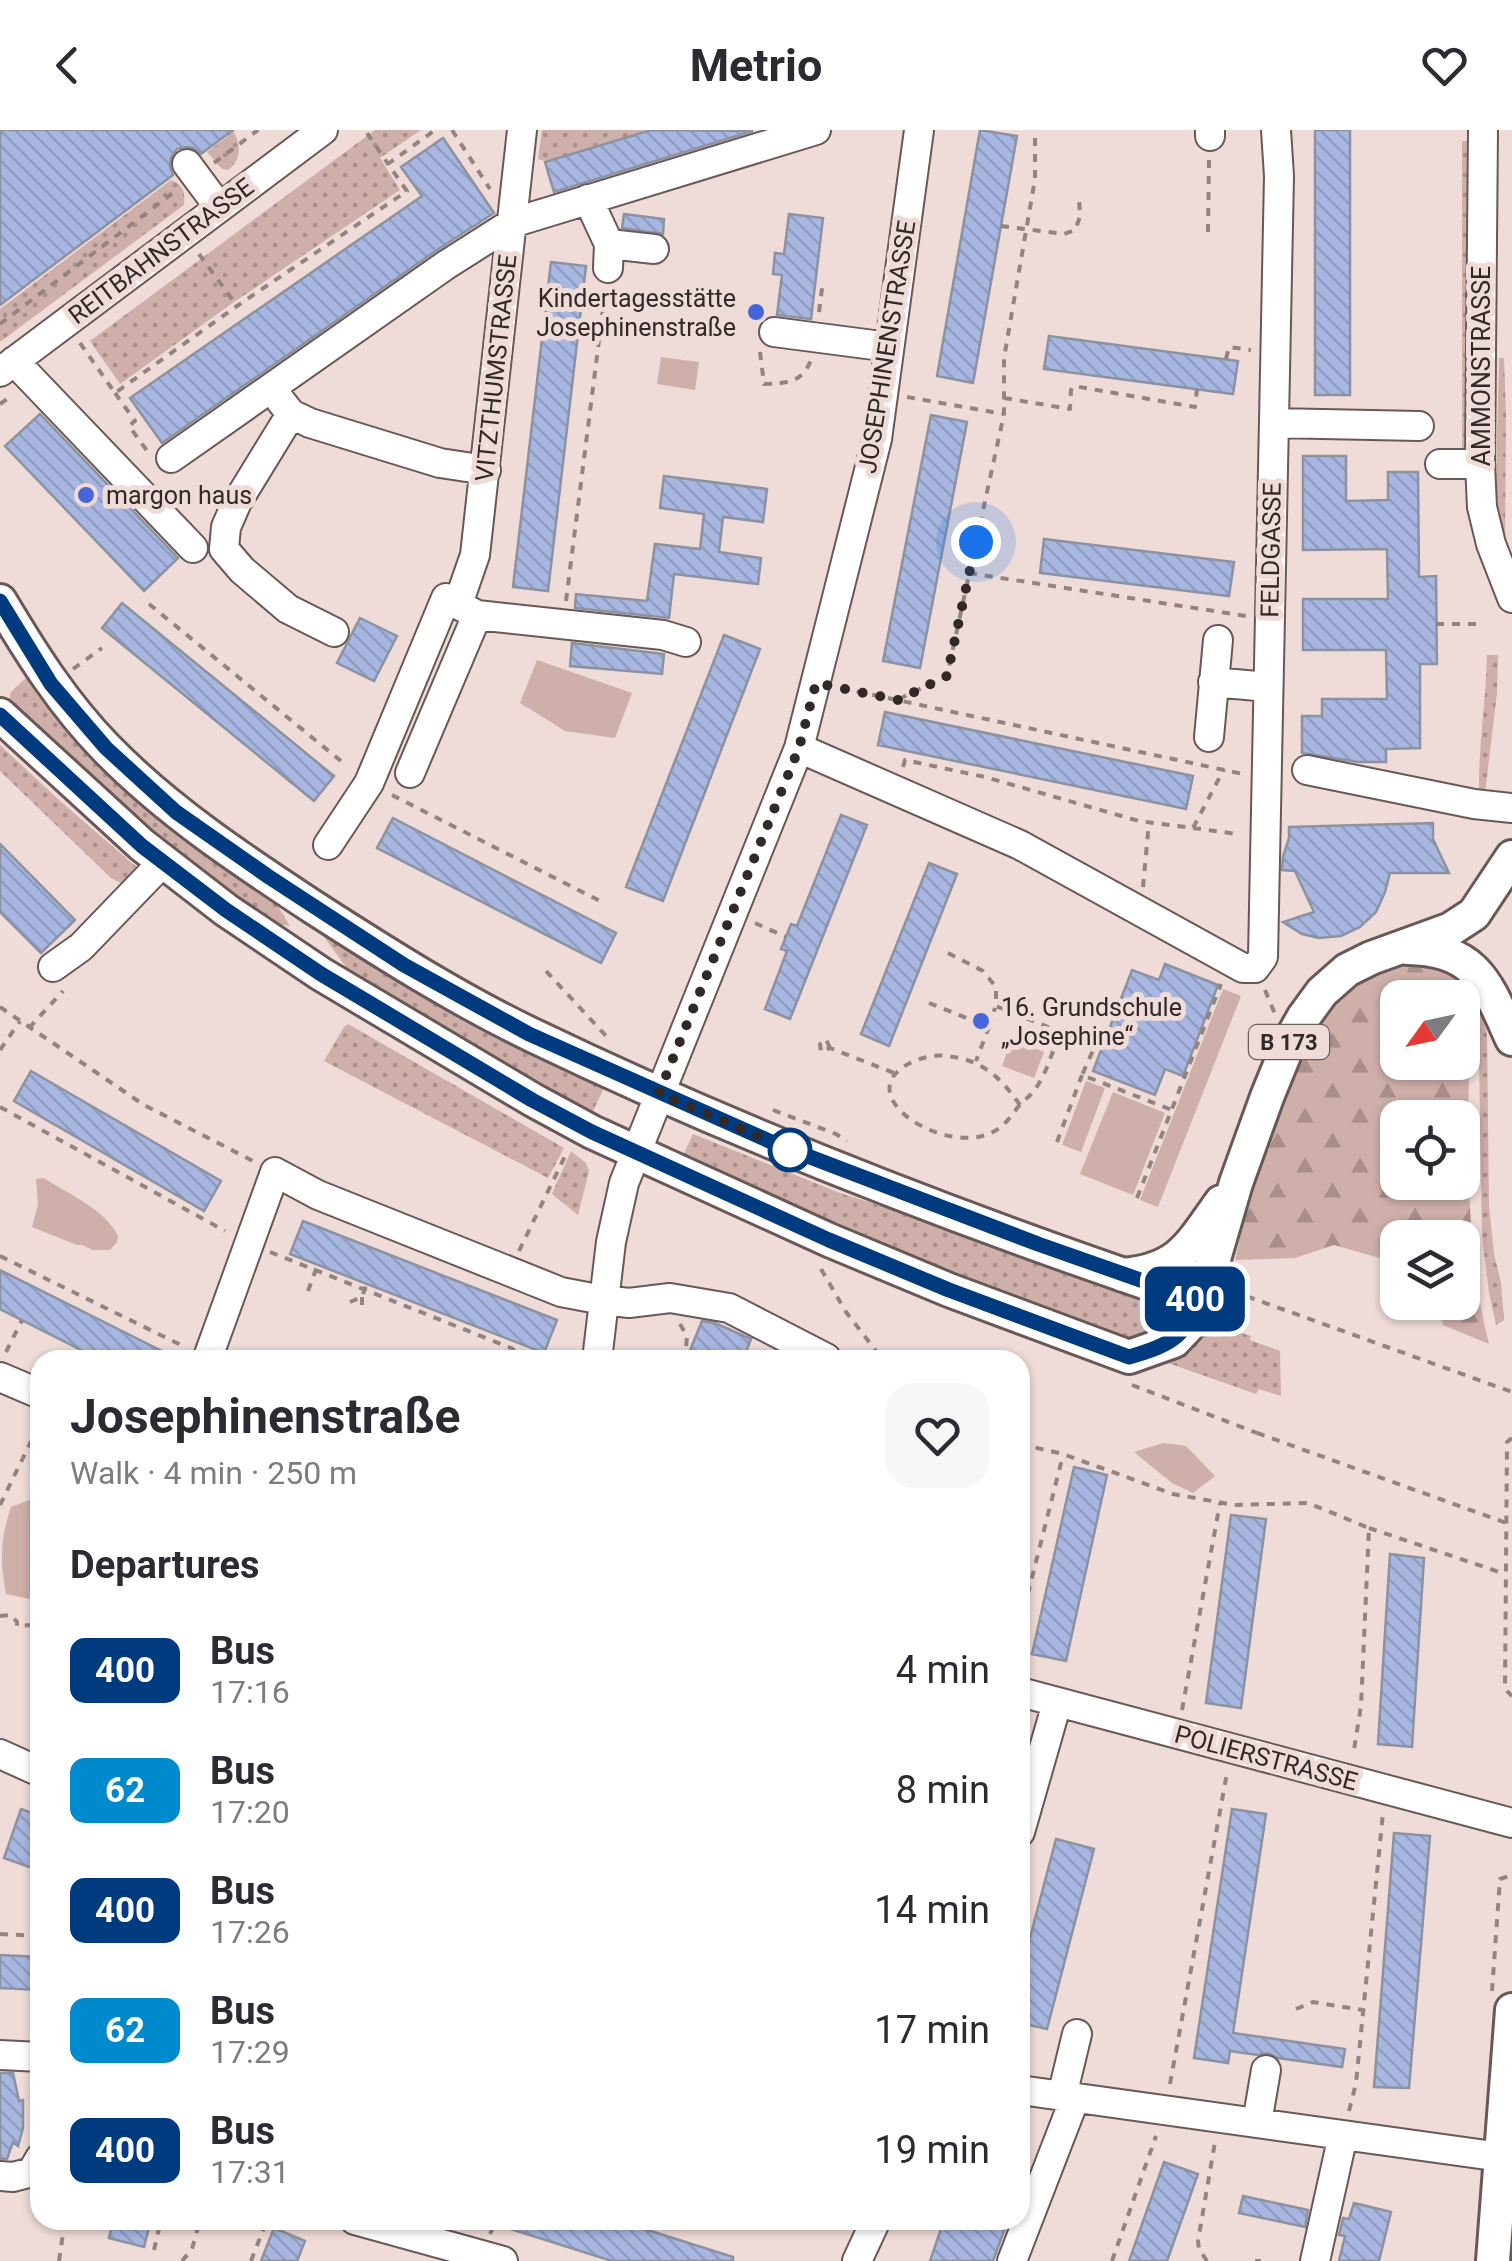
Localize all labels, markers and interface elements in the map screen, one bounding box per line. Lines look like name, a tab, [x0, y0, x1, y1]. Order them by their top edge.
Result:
icon: back	[40, 38, 95, 93]
icon: heart	[1417, 38, 1472, 93]
text: Metrio	[690, 39, 822, 92]
street label: REITBAHNSTRASSE	[63, 172, 259, 330]
street label: JOSEPHINENSTRASSE	[853, 218, 921, 476]
street label: VITZTHUMSTRASSE	[470, 253, 522, 483]
street label: AMMONSTRASSE	[1467, 266, 1496, 466]
place label: Kindertagesstätte Josephinenstraße	[536, 284, 736, 342]
marker: Kindertagesstätte Josephinenstraße	[745, 301, 767, 323]
place label: margon haus	[106, 481, 252, 510]
street label: FELDGASSE	[1255, 482, 1287, 618]
marker: margon haus	[75, 484, 97, 506]
your location	[951, 517, 1001, 567]
north arrow	[1380, 980, 1480, 1080]
map controls	[1380, 980, 1480, 1320]
place label: 16. Grundschule „Josephine“	[1001, 993, 1182, 1051]
marker: 16. Grundschule „Josephine“	[970, 1010, 992, 1032]
road number: B 173	[1249, 1025, 1329, 1059]
button: locate	[1380, 1100, 1480, 1200]
unlabelled marker	[769, 1129, 811, 1171]
button: layers	[1380, 1220, 1480, 1320]
line badge: 400	[1138, 1266, 1252, 1332]
text: 400	[1165, 1279, 1225, 1320]
button: heart	[885, 1383, 990, 1488]
text: Josephinenstraße	[70, 1388, 460, 1445]
text: Walk · 4 min · 250 m	[70, 1454, 357, 1492]
text: Departures	[70, 1543, 260, 1587]
text: Bus	[210, 1629, 275, 1673]
text: 4 min	[896, 1648, 990, 1692]
text: 400	[95, 1650, 155, 1691]
text: 17:16	[210, 1673, 290, 1711]
street label: POLIERSTRASSE	[1171, 1720, 1361, 1796]
text: Bus	[210, 1749, 275, 1793]
text: 8 min	[896, 1768, 990, 1812]
text: 62	[105, 1770, 145, 1811]
text: 17:20	[210, 1793, 290, 1831]
text: Bus	[210, 1869, 275, 1913]
text: 14 min	[874, 1888, 990, 1932]
text: 400	[95, 1890, 155, 1931]
text: 17:26	[210, 1913, 290, 1951]
text: Bus	[210, 1989, 275, 2033]
text: 17 min	[874, 2008, 990, 2052]
text: 62	[105, 2010, 145, 2051]
text: 17:29	[210, 2033, 290, 2071]
text: Bus	[210, 2109, 275, 2153]
text: 19 min	[874, 2128, 990, 2172]
text: 400	[95, 2130, 155, 2171]
text: 17:31	[210, 2153, 290, 2191]

